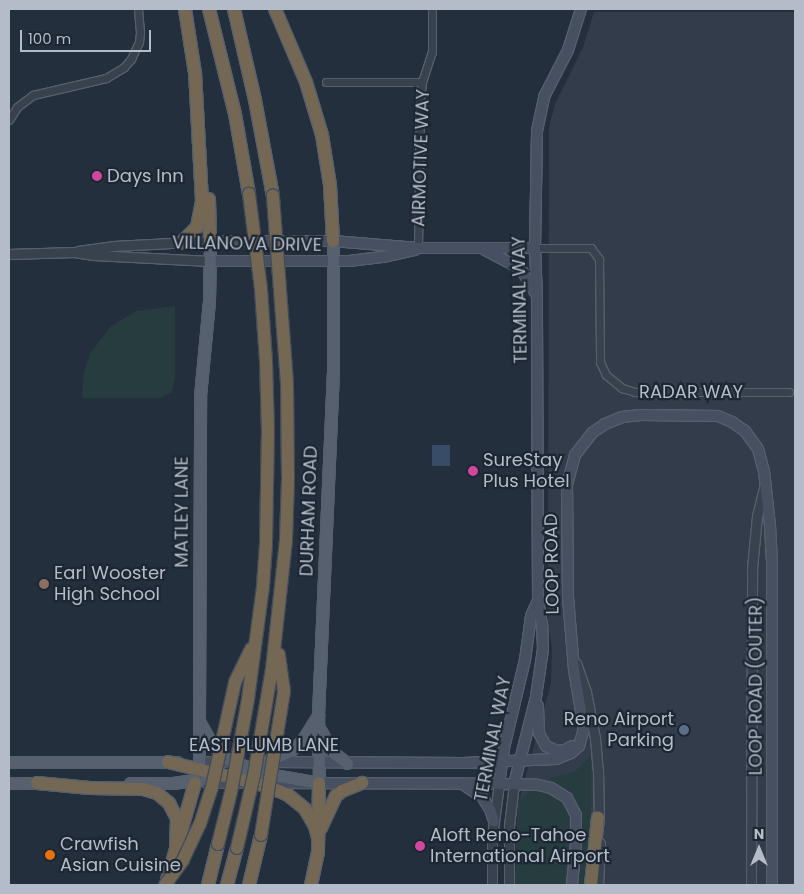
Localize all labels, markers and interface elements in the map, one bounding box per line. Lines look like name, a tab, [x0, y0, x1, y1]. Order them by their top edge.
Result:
scale bar	[22, 20, 154, 52]
text: 100 m	[28, 28, 71, 49]
street label: AIRMOTIVE WAY	[408, 89, 434, 227]
place label: Days Inn	[107, 165, 184, 187]
marker: Days Inn	[91, 170, 103, 182]
street label: VILLANOVA DRIVE	[172, 232, 322, 256]
street label: TERMINAL WAY	[508, 236, 532, 364]
street label: RADAR WAY	[639, 381, 743, 403]
street label: DURHAM ROAD	[296, 445, 322, 577]
place label: SureStay Plus Hotel	[483, 450, 570, 492]
street label: MATLEY LANE	[171, 456, 193, 568]
marker: SureStay Plus Hotel	[467, 465, 479, 477]
street label: LOOP ROAD	[540, 513, 564, 615]
place label: Earl Wooster High School	[54, 563, 166, 606]
marker: Earl Wooster High School	[38, 578, 50, 590]
street label: LOOP ROAD (OUTER)	[745, 597, 767, 775]
street label: TERMINAL WAY	[470, 674, 516, 804]
place label: Reno Airport Parking	[564, 709, 674, 752]
marker: Reno Airport Parking	[678, 724, 690, 736]
street label: EAST PLUMB LANE	[189, 734, 339, 756]
north arrow	[734, 824, 784, 874]
text: N	[754, 824, 764, 844]
place label: Aloft Reno-Tahoe International Airport	[430, 825, 610, 868]
place label: Crawfish Asian Cuisine	[60, 834, 181, 876]
marker: Aloft Reno-Tahoe International Airport	[414, 840, 426, 852]
marker: Crawfish Asian Cuisine	[44, 849, 56, 861]

